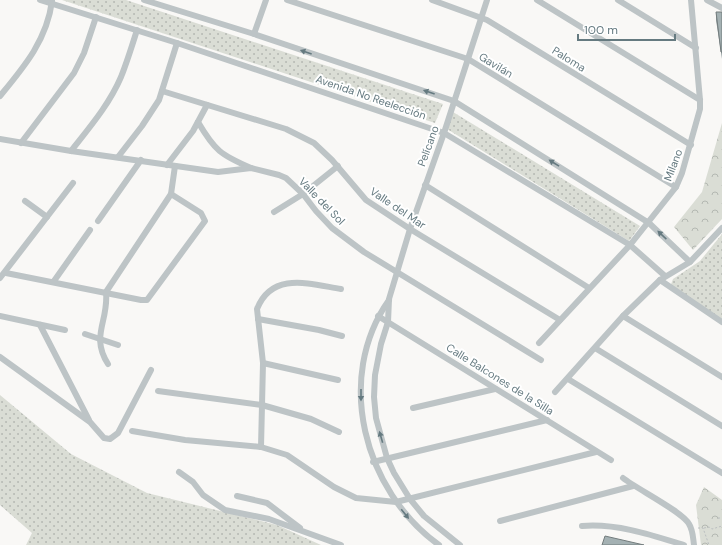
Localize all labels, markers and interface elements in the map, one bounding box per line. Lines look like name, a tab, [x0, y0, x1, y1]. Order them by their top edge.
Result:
scale bar	[578, 16, 675, 42]
text: 100 m	[584, 22, 618, 38]
street label: Paloma	[550, 43, 588, 75]
one-way arrow	[299, 49, 311, 55]
street label: Gavilán	[476, 49, 516, 81]
street label: Avenida No Reelección	[314, 72, 428, 122]
one-way arrow	[423, 89, 435, 95]
street label: Pelícano	[414, 124, 442, 168]
street label: Milano	[661, 147, 685, 183]
one-way arrow	[548, 160, 560, 167]
street label: Valle del Sol	[296, 174, 348, 228]
street label: Valle del Mar	[367, 184, 429, 232]
one-way arrow	[657, 230, 667, 240]
street label: Calle Balcones de la Silla	[444, 340, 556, 418]
one-way arrow	[358, 389, 364, 402]
one-way arrow	[378, 431, 384, 443]
one-way arrow	[401, 508, 410, 519]

